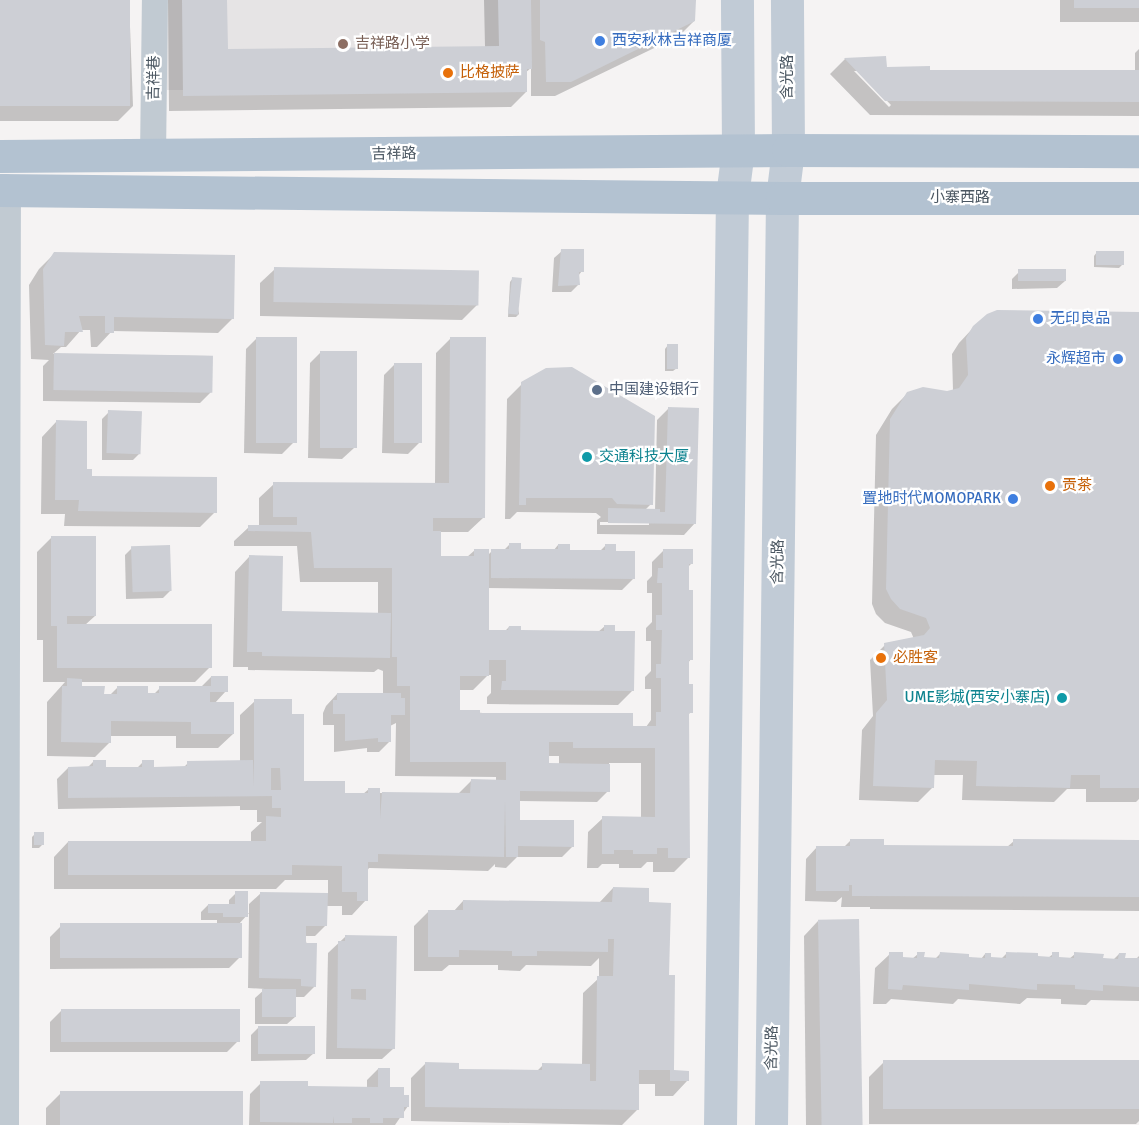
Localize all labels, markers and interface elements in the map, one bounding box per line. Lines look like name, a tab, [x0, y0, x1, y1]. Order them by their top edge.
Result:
place label: 西安秋林吉祥商厦	[612, 32, 732, 50]
marker: 西安秋林吉祥商厦	[593, 34, 607, 48]
place label: 吉祥路小学	[355, 35, 430, 53]
marker: 吉祥路小学	[336, 37, 350, 51]
street label: 吉祥巷	[145, 55, 163, 101]
street label: 含光路	[779, 55, 797, 99]
place label: 比格披萨	[460, 64, 520, 82]
marker: 比格披萨	[441, 66, 455, 80]
street label: 吉祥路	[371, 145, 417, 163]
street label: 小寨西路	[930, 189, 990, 207]
place label: 无印良品	[1050, 310, 1110, 328]
marker: 无印良品	[1031, 312, 1045, 326]
place label: 永辉超市	[1046, 350, 1106, 368]
marker: 永辉超市	[1111, 352, 1125, 366]
place label: 中国建设银行	[609, 381, 699, 399]
marker: 中国建设银行	[590, 383, 604, 397]
place label: 交通科技大厦	[599, 448, 689, 466]
marker: 交通科技大厦	[580, 450, 594, 464]
place label: 贡茶	[1062, 477, 1092, 495]
marker: 贡茶	[1043, 479, 1057, 493]
place label: 置地时代MOMOPARK	[862, 490, 1001, 508]
marker: 置地时代MOMOPARK	[1006, 492, 1020, 506]
street label: 含光路	[769, 539, 787, 585]
place label: 必胜客	[893, 649, 938, 667]
marker: 必胜客	[874, 651, 888, 665]
place label: UME影城(西安小寨店)	[904, 689, 1050, 707]
marker: UME影城(西安小寨店)	[1055, 691, 1069, 705]
street label: 含光路	[763, 1025, 781, 1071]

